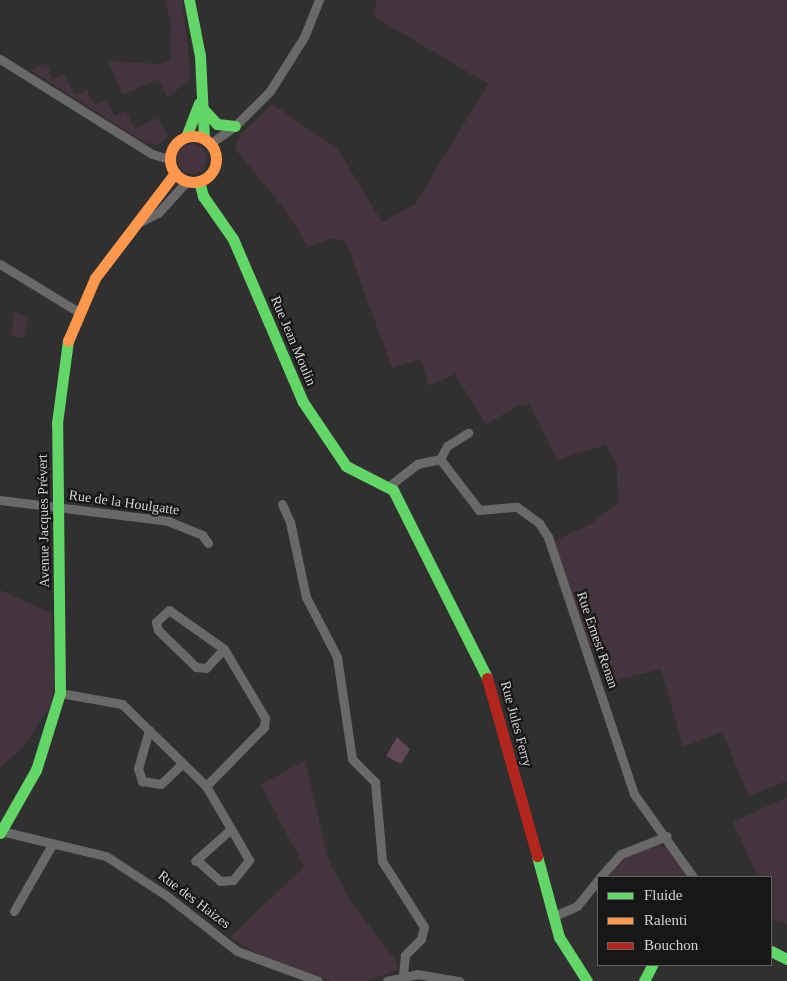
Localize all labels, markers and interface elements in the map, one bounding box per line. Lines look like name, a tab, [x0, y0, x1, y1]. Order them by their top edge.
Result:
street label: Rue Jean Moulin	[267, 294, 319, 388]
street label: Avenue Jacques Prévert	[34, 454, 54, 588]
street label: Rue de la Houlgatte	[68, 487, 180, 519]
street label: Rue Ernest Renan	[573, 589, 621, 691]
street label: Rue Jules Ferry	[497, 679, 535, 769]
street label: Rue des Haizes	[154, 867, 234, 933]
legend	[597, 876, 772, 966]
text: Fluide	[644, 887, 682, 903]
text: Ralenti	[644, 912, 687, 928]
text: Bouchon	[644, 937, 698, 953]

